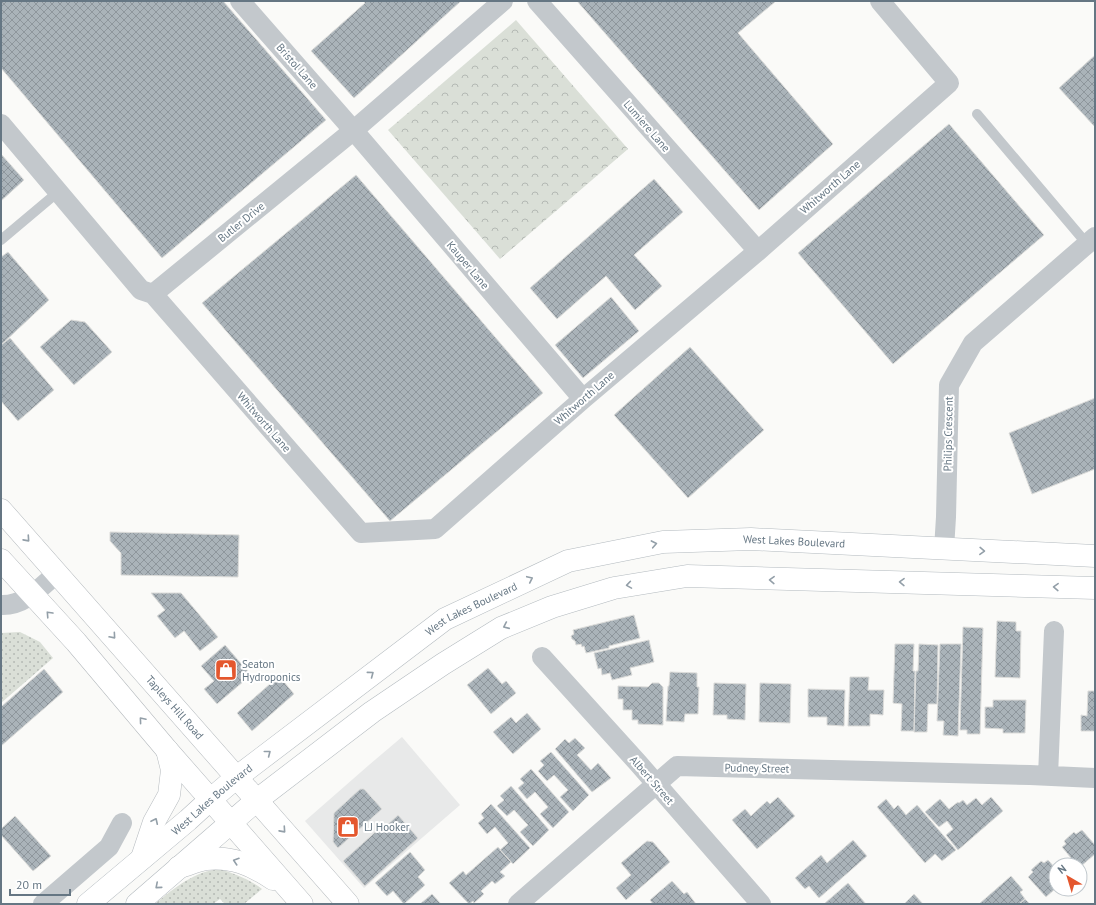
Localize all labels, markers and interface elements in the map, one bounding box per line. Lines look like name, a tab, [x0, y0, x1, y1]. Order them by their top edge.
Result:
street label: Bristol Lane	[273, 40, 321, 92]
street label: Lumiere Lane	[621, 97, 673, 155]
street label: Whitworth Lane	[797, 157, 863, 217]
street label: Butler Drive	[215, 199, 268, 245]
street label: Kauper Lane	[444, 238, 492, 292]
street label: Whitworth Lane	[551, 368, 617, 428]
street label: Whitworth Lane	[234, 389, 294, 455]
street label: Philips Crescent	[940, 396, 956, 472]
street label: West Lakes Boulevard	[743, 532, 845, 551]
one-way arrow	[22, 534, 30, 542]
one-way arrow	[651, 540, 657, 548]
one-way arrow	[979, 547, 985, 555]
one-way arrow	[769, 575, 775, 584]
one-way arrow	[525, 576, 533, 584]
one-way arrow	[899, 578, 905, 586]
street label: West Lakes Boulevard	[422, 579, 520, 639]
one-way arrow	[626, 581, 632, 589]
one-way arrow	[1053, 583, 1059, 591]
one-way arrow	[46, 611, 54, 619]
one-way arrow	[503, 621, 511, 629]
one-way arrow	[109, 632, 116, 639]
shop icon: Seaton Hydroponics	[213, 657, 239, 683]
place label: Seaton Hydroponics	[242, 657, 301, 684]
one-way arrow	[367, 671, 374, 679]
street label: Tapleys Hill Road	[143, 672, 207, 742]
one-way arrow	[140, 718, 147, 725]
one-way arrow	[263, 751, 270, 758]
street label: Albert Street	[627, 753, 677, 807]
street label: Pudney Street	[725, 760, 790, 776]
street label: West Lakes Boulevard	[168, 761, 255, 838]
shop icon: LJ Hooker	[335, 814, 361, 840]
one-way arrow	[150, 818, 158, 826]
place label: LJ Hooker	[364, 820, 410, 834]
one-way arrow	[278, 825, 285, 833]
one-way arrow	[232, 857, 239, 866]
north arrow	[1048, 857, 1088, 897]
text: N	[1055, 861, 1069, 877]
scale bar	[10, 871, 70, 897]
text: 20 m	[16, 877, 42, 892]
one-way arrow	[156, 881, 163, 888]

